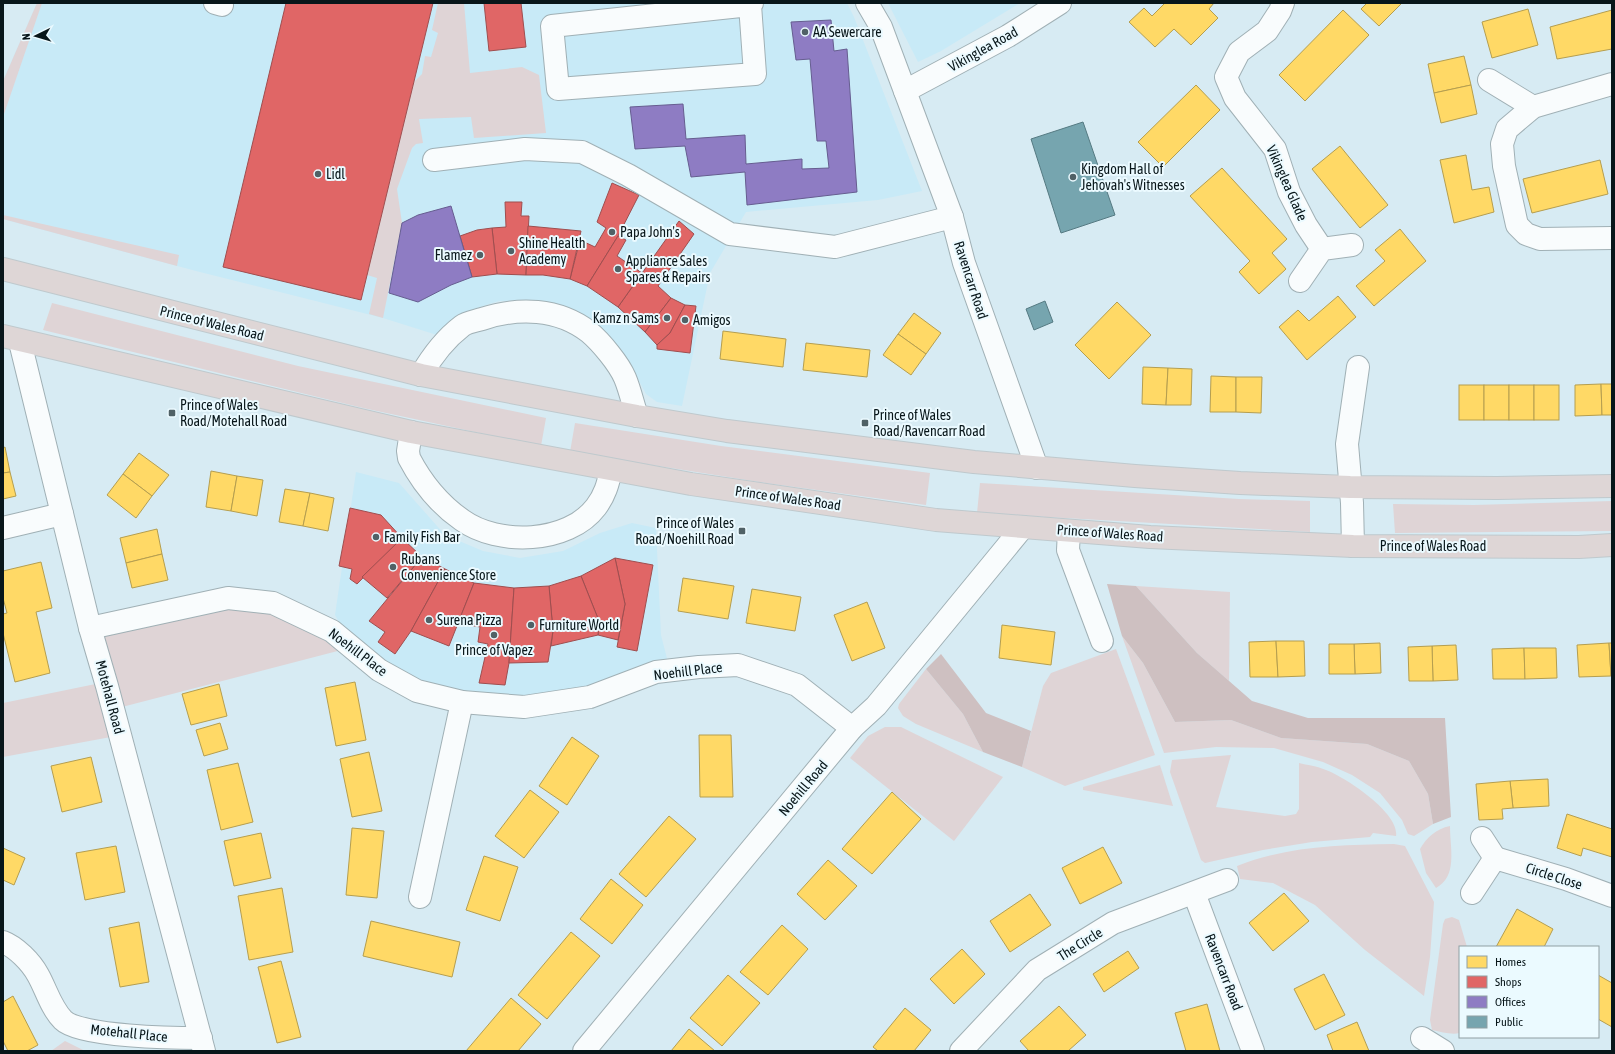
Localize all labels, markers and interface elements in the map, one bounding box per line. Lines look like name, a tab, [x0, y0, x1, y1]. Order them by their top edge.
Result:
north arrow	[16, 16, 56, 56]
street label: Vikinglea Road	[945, 23, 1021, 75]
place label: AA Sewercare	[813, 24, 882, 40]
marker: AA Sewercare	[800, 27, 810, 37]
text: N	[20, 33, 32, 41]
street label: Vikinglea Glade	[1263, 143, 1311, 223]
place label: Kingdom Hall of Jehovah's Witnesses	[1081, 161, 1185, 193]
place label: Lidl	[326, 166, 345, 182]
marker: Lidl	[313, 169, 323, 179]
marker: Kingdom Hall of Jehovah's Witnesses	[1068, 172, 1078, 182]
place label: Papa John's	[620, 224, 680, 240]
marker: Papa John's	[607, 227, 617, 237]
place label: Shine Health Academy	[519, 235, 586, 267]
street label: Ravencarr Road	[951, 239, 991, 321]
marker: Shine Health Academy	[506, 246, 516, 256]
place label: Flamez	[435, 247, 472, 263]
marker: Flamez	[475, 250, 485, 260]
place label: Appliance Sales Spares & Repairs	[626, 253, 710, 285]
marker: Appliance Sales Spares & Repairs	[613, 264, 623, 274]
street label: Prince of Wales Road	[158, 302, 266, 344]
place label: Kamz n Sams	[593, 310, 659, 326]
place label: Amigos	[693, 312, 730, 328]
marker: Kamz n Sams	[662, 313, 672, 323]
marker: Amigos	[680, 315, 690, 325]
place label: Prince of Wales Road/Motehall Road	[180, 397, 287, 429]
place label: Prince of Wales Road/Ravencarr Road	[873, 407, 985, 439]
marker: Prince of Wales Road/Motehall Road	[167, 408, 177, 418]
marker: Prince of Wales Road/Ravencarr Road	[860, 418, 870, 428]
street label: Prince of Wales Road	[734, 483, 842, 513]
place label: Prince of Wales Road/Noehill Road	[635, 515, 734, 547]
street label: Prince of Wales Road	[1056, 521, 1164, 545]
marker: Prince of Wales Road/Noehill Road	[737, 526, 747, 536]
place label: Family Fish Bar	[384, 529, 461, 545]
marker: Family Fish Bar	[371, 532, 381, 542]
street label: Prince of Wales Road	[1380, 538, 1486, 554]
place label: Rubans Convenience Store	[401, 551, 496, 583]
marker: Rubans Convenience Store	[388, 562, 398, 572]
place label: Surena Pizza	[437, 612, 502, 628]
marker: Surena Pizza	[424, 615, 434, 625]
place label: Furniture World	[539, 617, 619, 633]
marker: Furniture World	[526, 620, 536, 630]
street label: Noehill Place	[326, 625, 390, 679]
marker: Prince of Vapez	[489, 630, 499, 640]
place label: Prince of Vapez	[455, 642, 533, 658]
street label: Motehall Road	[92, 658, 128, 736]
street label: Noehill Place	[653, 659, 723, 683]
street label: Noehill Road	[775, 757, 831, 819]
street label: Circle Close	[1524, 859, 1584, 893]
street label: The Circle	[1055, 924, 1105, 964]
street label: Ravencarr Road	[1202, 931, 1246, 1013]
legend	[1459, 946, 1599, 1038]
text: Homes	[1495, 955, 1526, 969]
text: Shops	[1495, 975, 1521, 989]
text: Offices	[1495, 995, 1525, 1009]
text: Public	[1495, 1015, 1523, 1029]
street label: Motehall Place	[90, 1021, 168, 1045]

